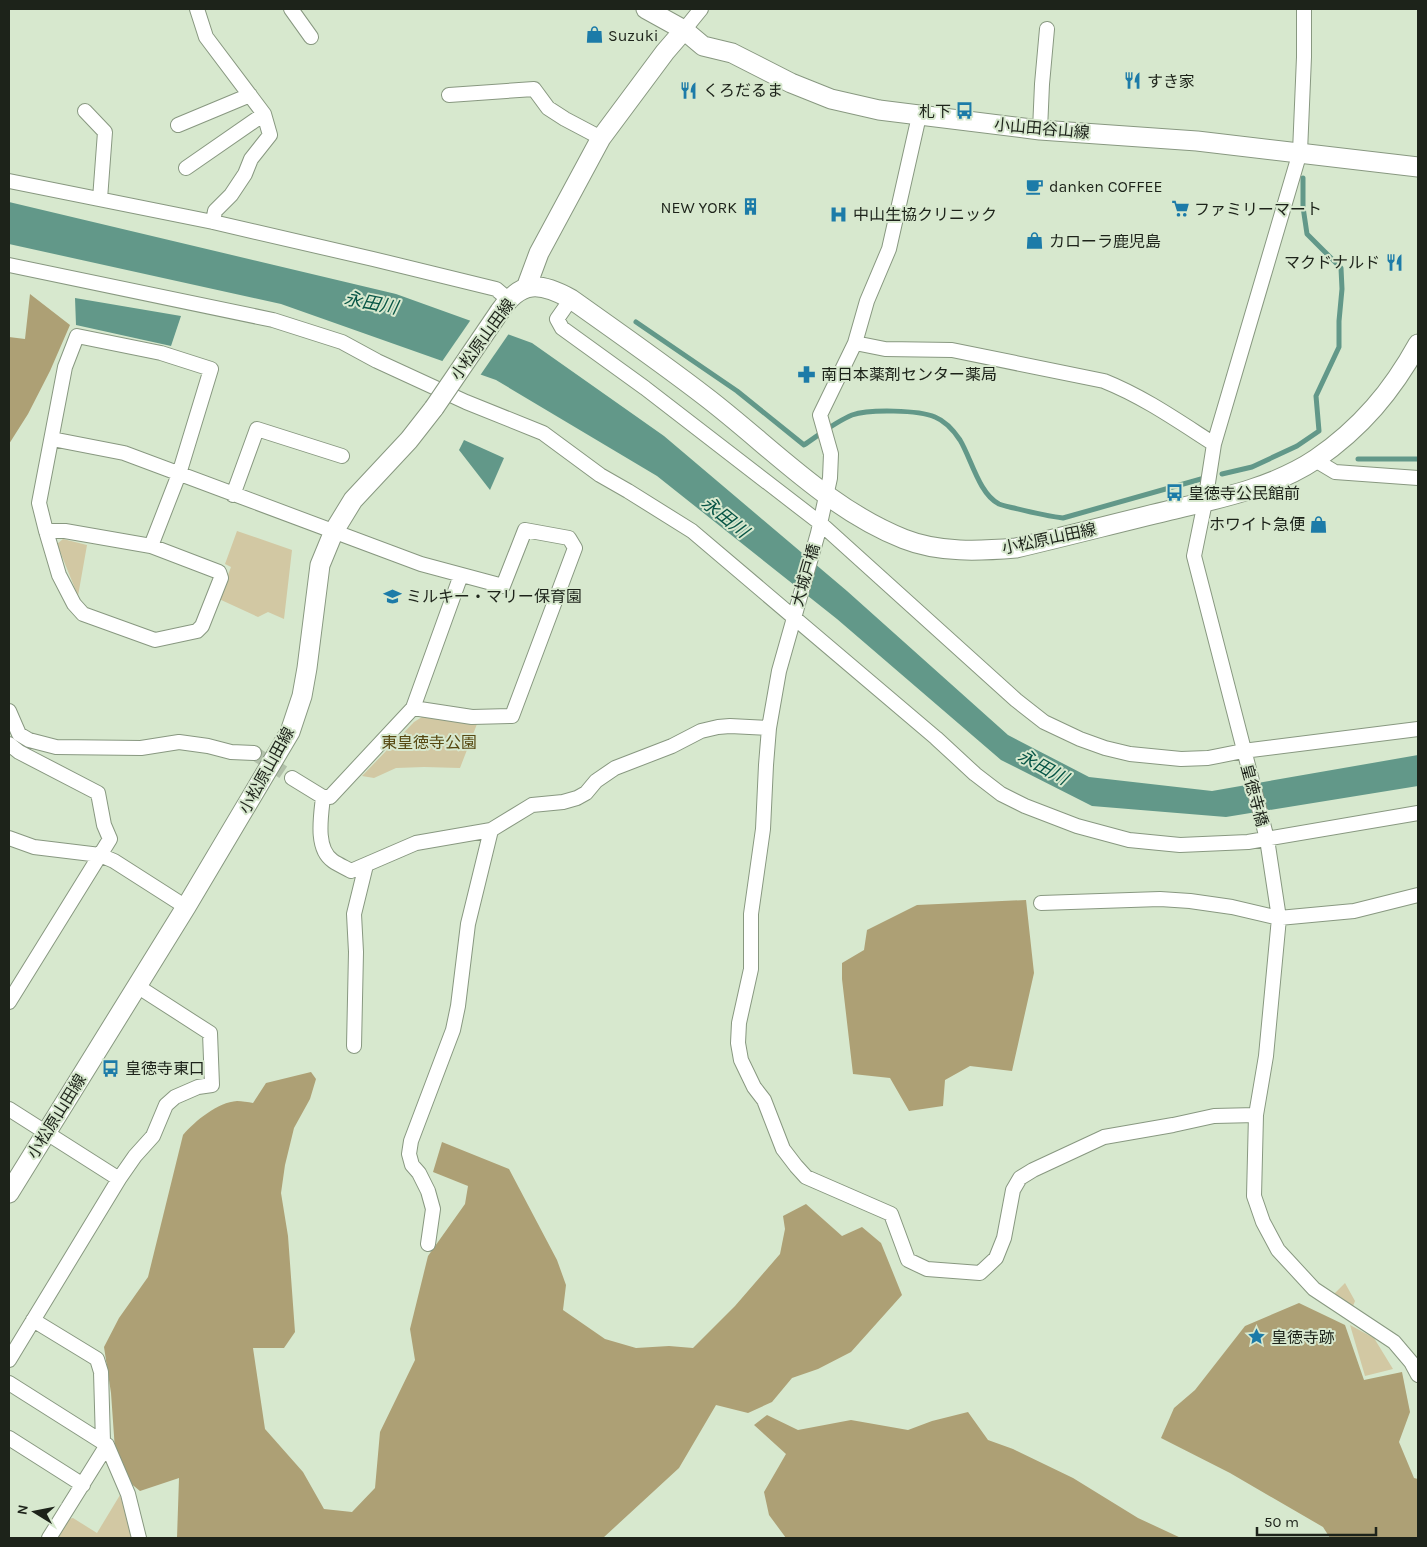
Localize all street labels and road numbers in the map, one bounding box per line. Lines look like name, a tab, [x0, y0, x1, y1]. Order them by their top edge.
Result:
street label: 小山田谷山線	[993, 115, 1091, 142]
street label: 小松原山田線	[447, 295, 518, 384]
street label: 小松原山田線	[1000, 519, 1098, 558]
street label: 大城戸橋	[788, 542, 823, 609]
street label: 小松原山田線	[235, 724, 298, 817]
street label: 皇徳寺橋	[1237, 762, 1272, 829]
street label: 小松原山田線	[23, 1071, 90, 1162]

